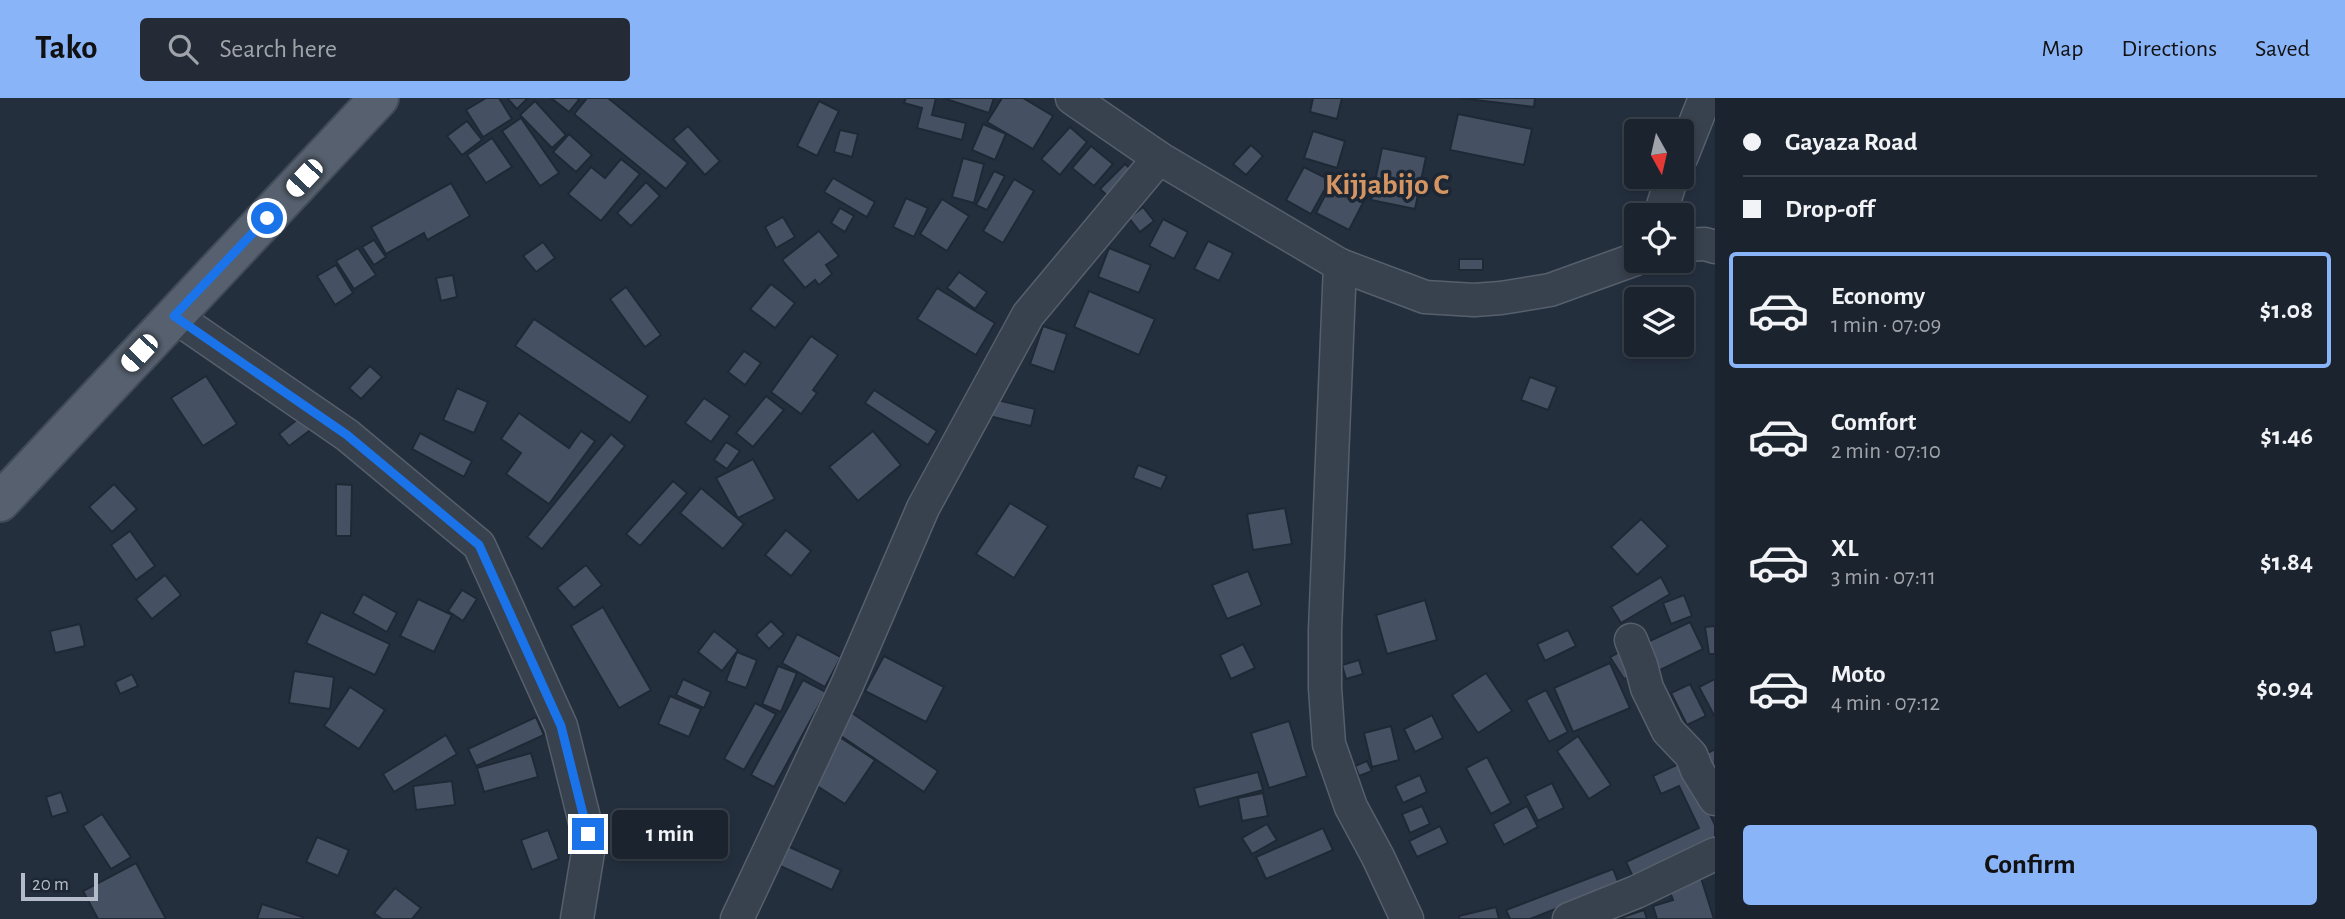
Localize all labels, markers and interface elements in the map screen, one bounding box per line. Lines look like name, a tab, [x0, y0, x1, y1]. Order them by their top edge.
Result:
search box	[140, 18, 630, 81]
icon: search	[164, 30, 202, 68]
text: Tako	[35, 32, 98, 65]
text: Search here	[220, 36, 337, 62]
text: Map	[2041, 37, 2083, 61]
text: Directions	[2121, 37, 2217, 61]
text: Saved	[2255, 37, 2310, 61]
north arrow	[1624, 119, 1694, 189]
map controls	[1624, 119, 1694, 357]
text: Gayaza Road	[1785, 129, 1917, 155]
car	[282, 155, 327, 201]
district label: Kijjabijo C	[1325, 170, 1449, 200]
text: Drop-off	[1785, 196, 1874, 222]
route start	[251, 202, 283, 234]
button: locate	[1624, 203, 1694, 273]
icon: car	[1747, 279, 1810, 342]
text: Economy	[1831, 283, 1925, 309]
button: layers	[1624, 287, 1694, 357]
text: $1.08	[2260, 297, 2313, 323]
text: 1 min · 07:09	[1831, 314, 1941, 337]
car	[117, 330, 162, 376]
icon: car	[1747, 405, 1810, 468]
text: Comfort	[1831, 409, 1916, 435]
text: $1.46	[2260, 423, 2313, 449]
text: 2 min · 07:10	[1831, 440, 1941, 463]
icon: car	[1747, 531, 1810, 594]
text: XL	[1831, 535, 1858, 561]
text: $1.84	[2260, 549, 2313, 575]
text: 3 min · 07:11	[1831, 566, 1936, 589]
icon: car	[1747, 657, 1810, 720]
text: Moto	[1831, 661, 1886, 687]
text: $0.94	[2256, 675, 2313, 701]
text: 4 min · 07:12	[1831, 692, 1940, 715]
callout: 1 min	[612, 810, 728, 858]
route end	[572, 818, 604, 850]
text: 1 min	[646, 823, 694, 846]
button: Confirm	[1743, 825, 2317, 905]
scale bar	[21, 870, 98, 902]
text: 20 m	[32, 875, 69, 894]

